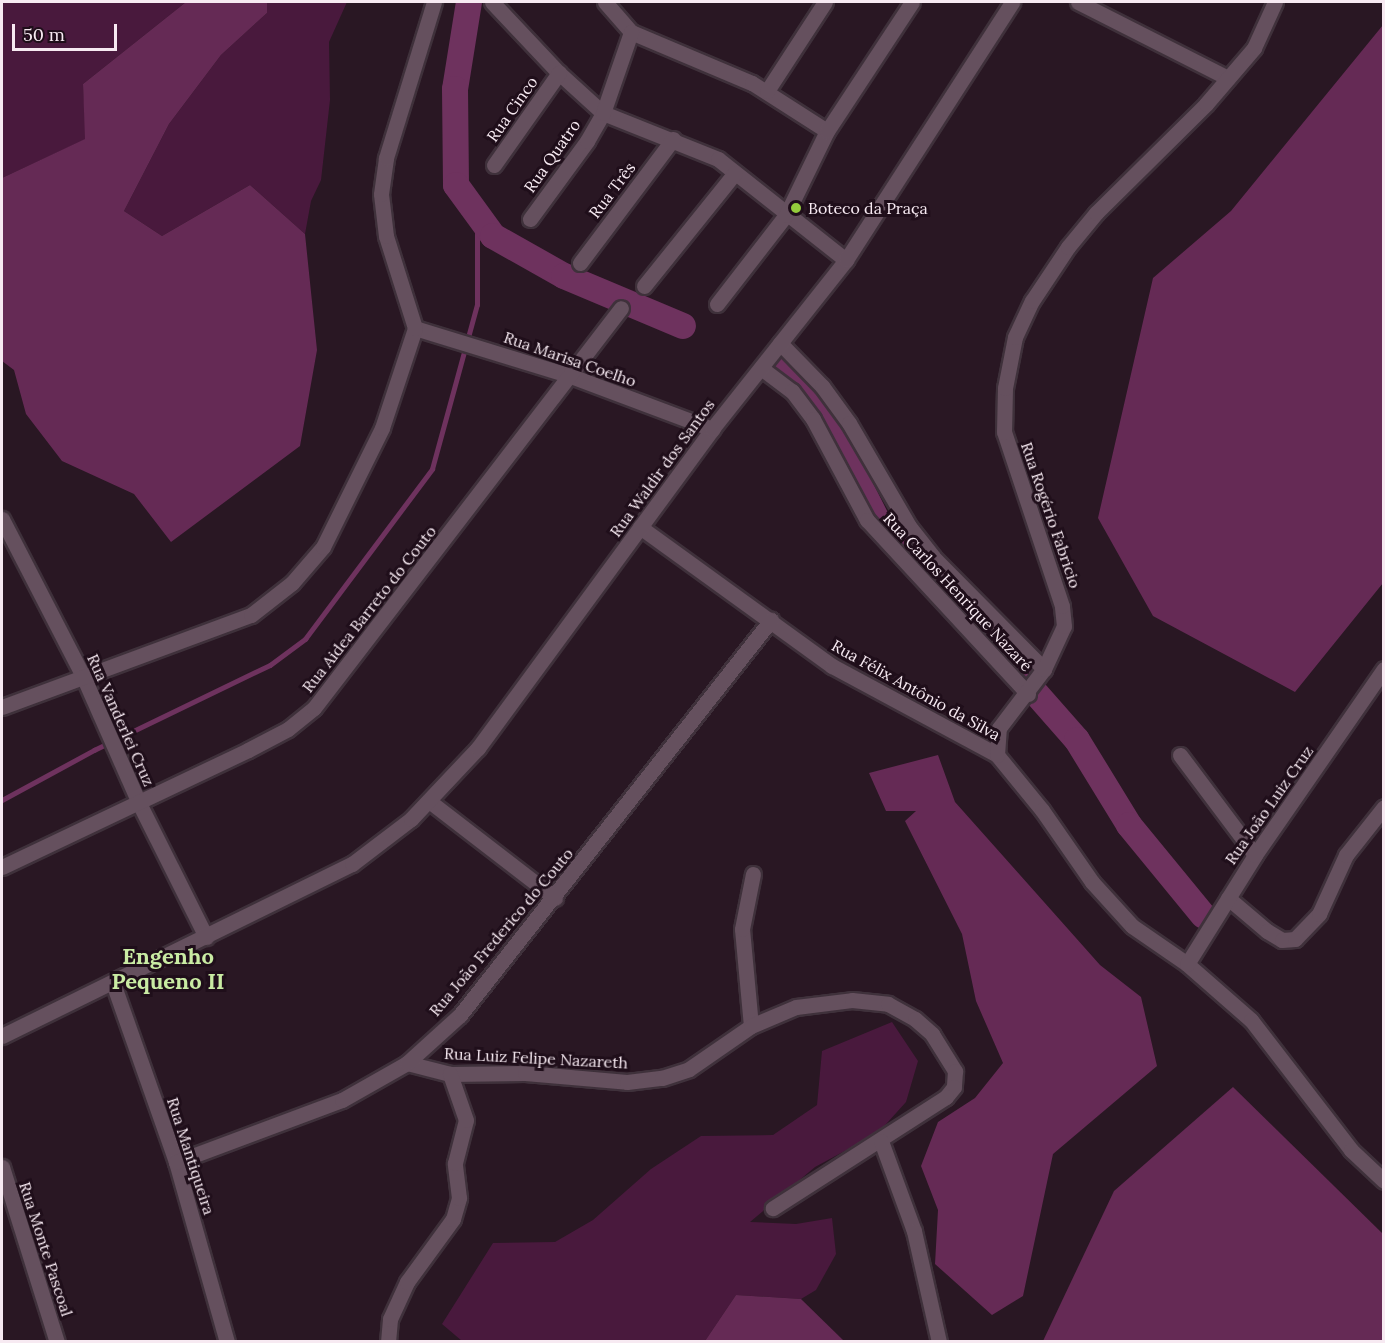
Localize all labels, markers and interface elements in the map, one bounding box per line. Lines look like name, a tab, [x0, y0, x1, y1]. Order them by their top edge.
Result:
scale bar	[15, 12, 120, 50]
text: 50 m	[23, 23, 65, 46]
street label: Rua Cinco	[483, 73, 541, 145]
street label: Rua Quatro	[520, 116, 584, 196]
street label: Rua Três	[585, 158, 639, 222]
place label: Boteco da Praça	[808, 198, 928, 218]
marker: Boteco da Praça	[789, 201, 803, 215]
street label: Rua Marisa Coelho	[501, 327, 639, 391]
street label: Rua Waldir dos Santos	[606, 395, 718, 541]
street label: Rua Rogério Fabricio	[1017, 439, 1085, 591]
street label: Rua Carlos Henrique Nazaré	[880, 509, 1036, 675]
street label: Rua Aidea Barreto do Couto	[298, 522, 440, 696]
street label: Rua Félix Antônio da Silva	[828, 636, 1004, 744]
street label: Rua Vanderlei Cruz	[83, 651, 159, 789]
street label: Rua João Luiz Cruz	[1221, 742, 1317, 868]
street label: Rua João Frederico do Couto	[425, 844, 577, 1020]
district label: Engenho Pequeno II	[112, 943, 224, 994]
street label: Rua Luiz Felipe Nazareth	[444, 1044, 628, 1072]
street label: Rua Mantiqueira	[163, 1095, 219, 1217]
street label: Rua Monte Pascoal	[15, 1179, 77, 1319]

